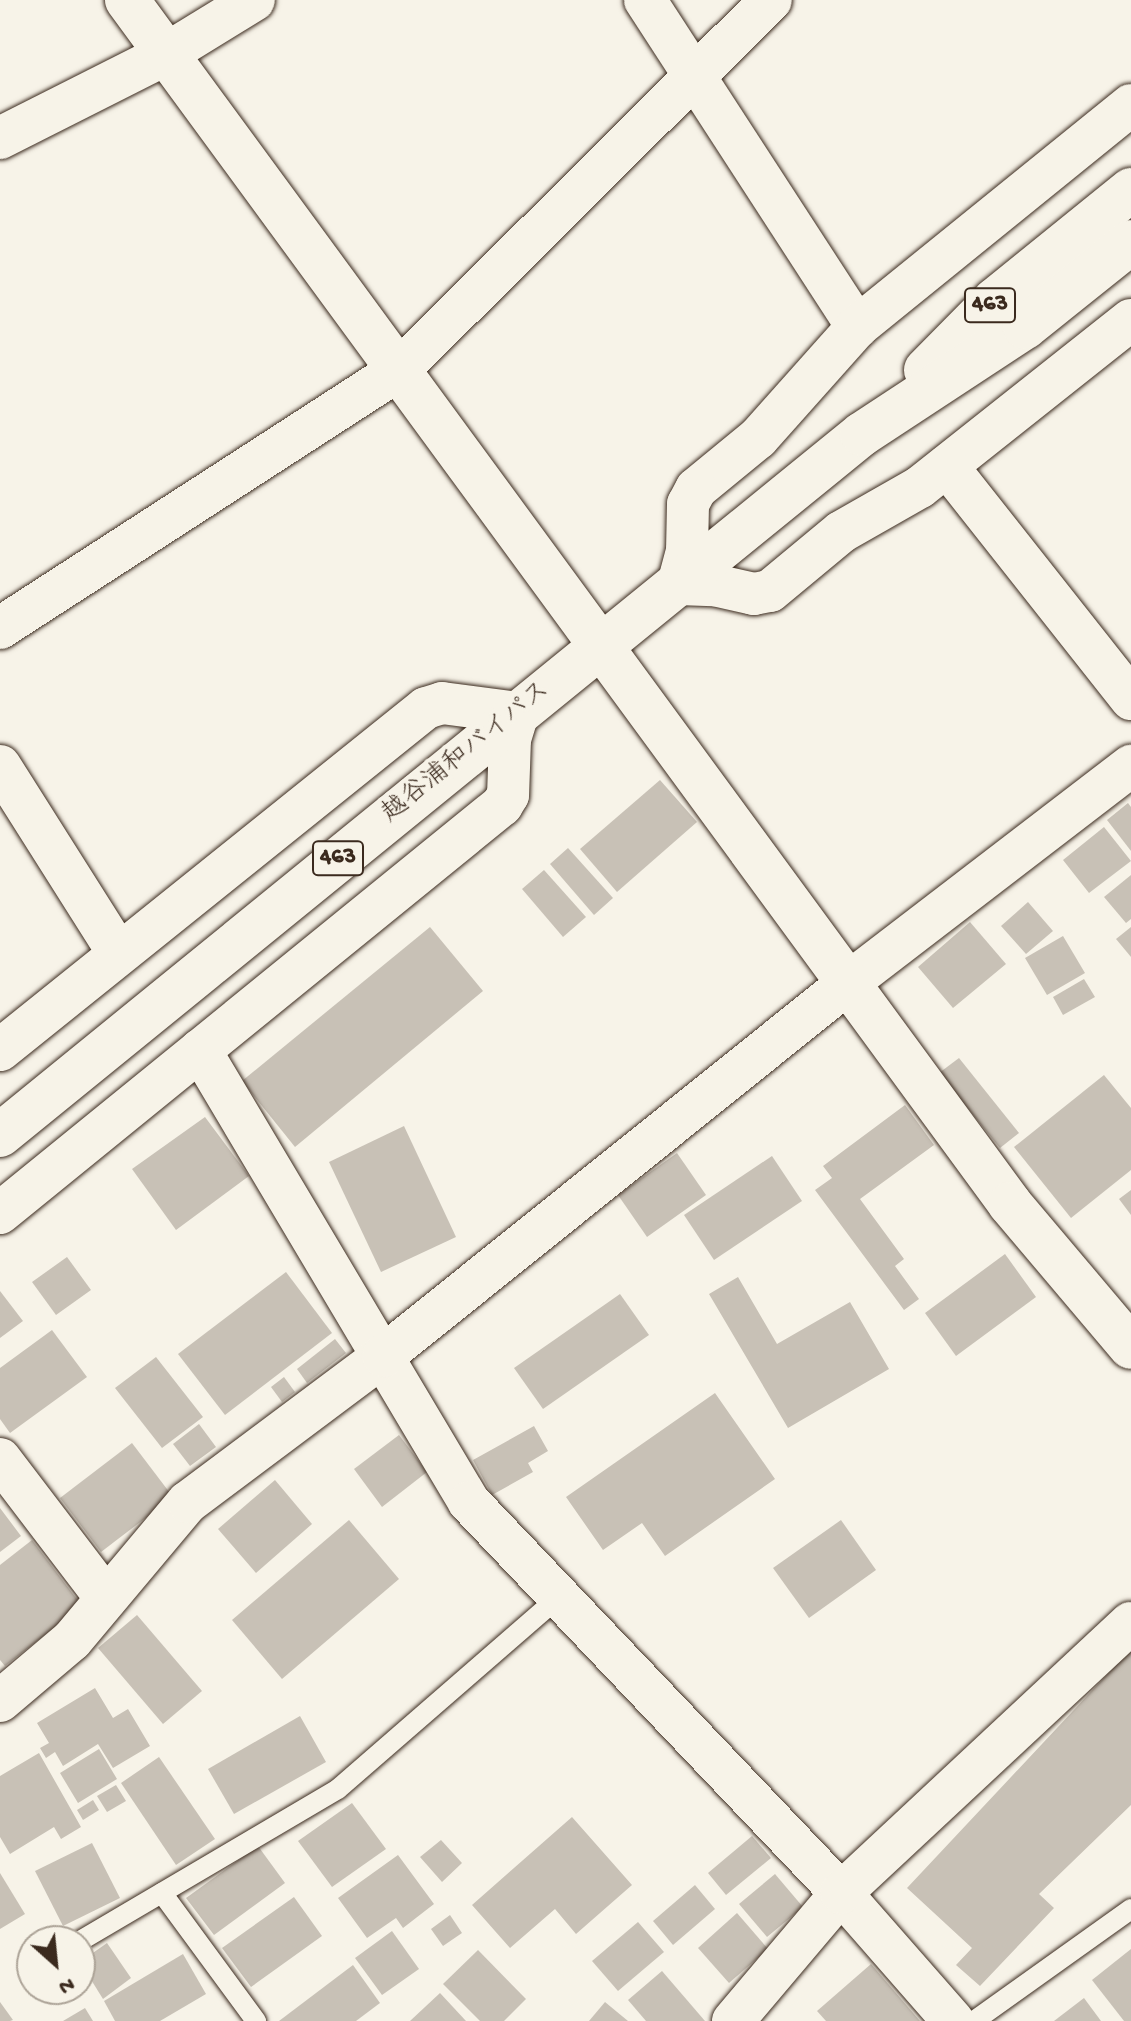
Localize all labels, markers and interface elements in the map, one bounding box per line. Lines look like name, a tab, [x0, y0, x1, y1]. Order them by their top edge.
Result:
road number: 463	[964, 285, 1016, 325]
street label: 越谷浦和バイパス	[376, 675, 558, 831]
road number: 463	[312, 838, 364, 878]
north arrow	[16, 1925, 96, 2005]
text: N	[54, 1970, 78, 1999]

